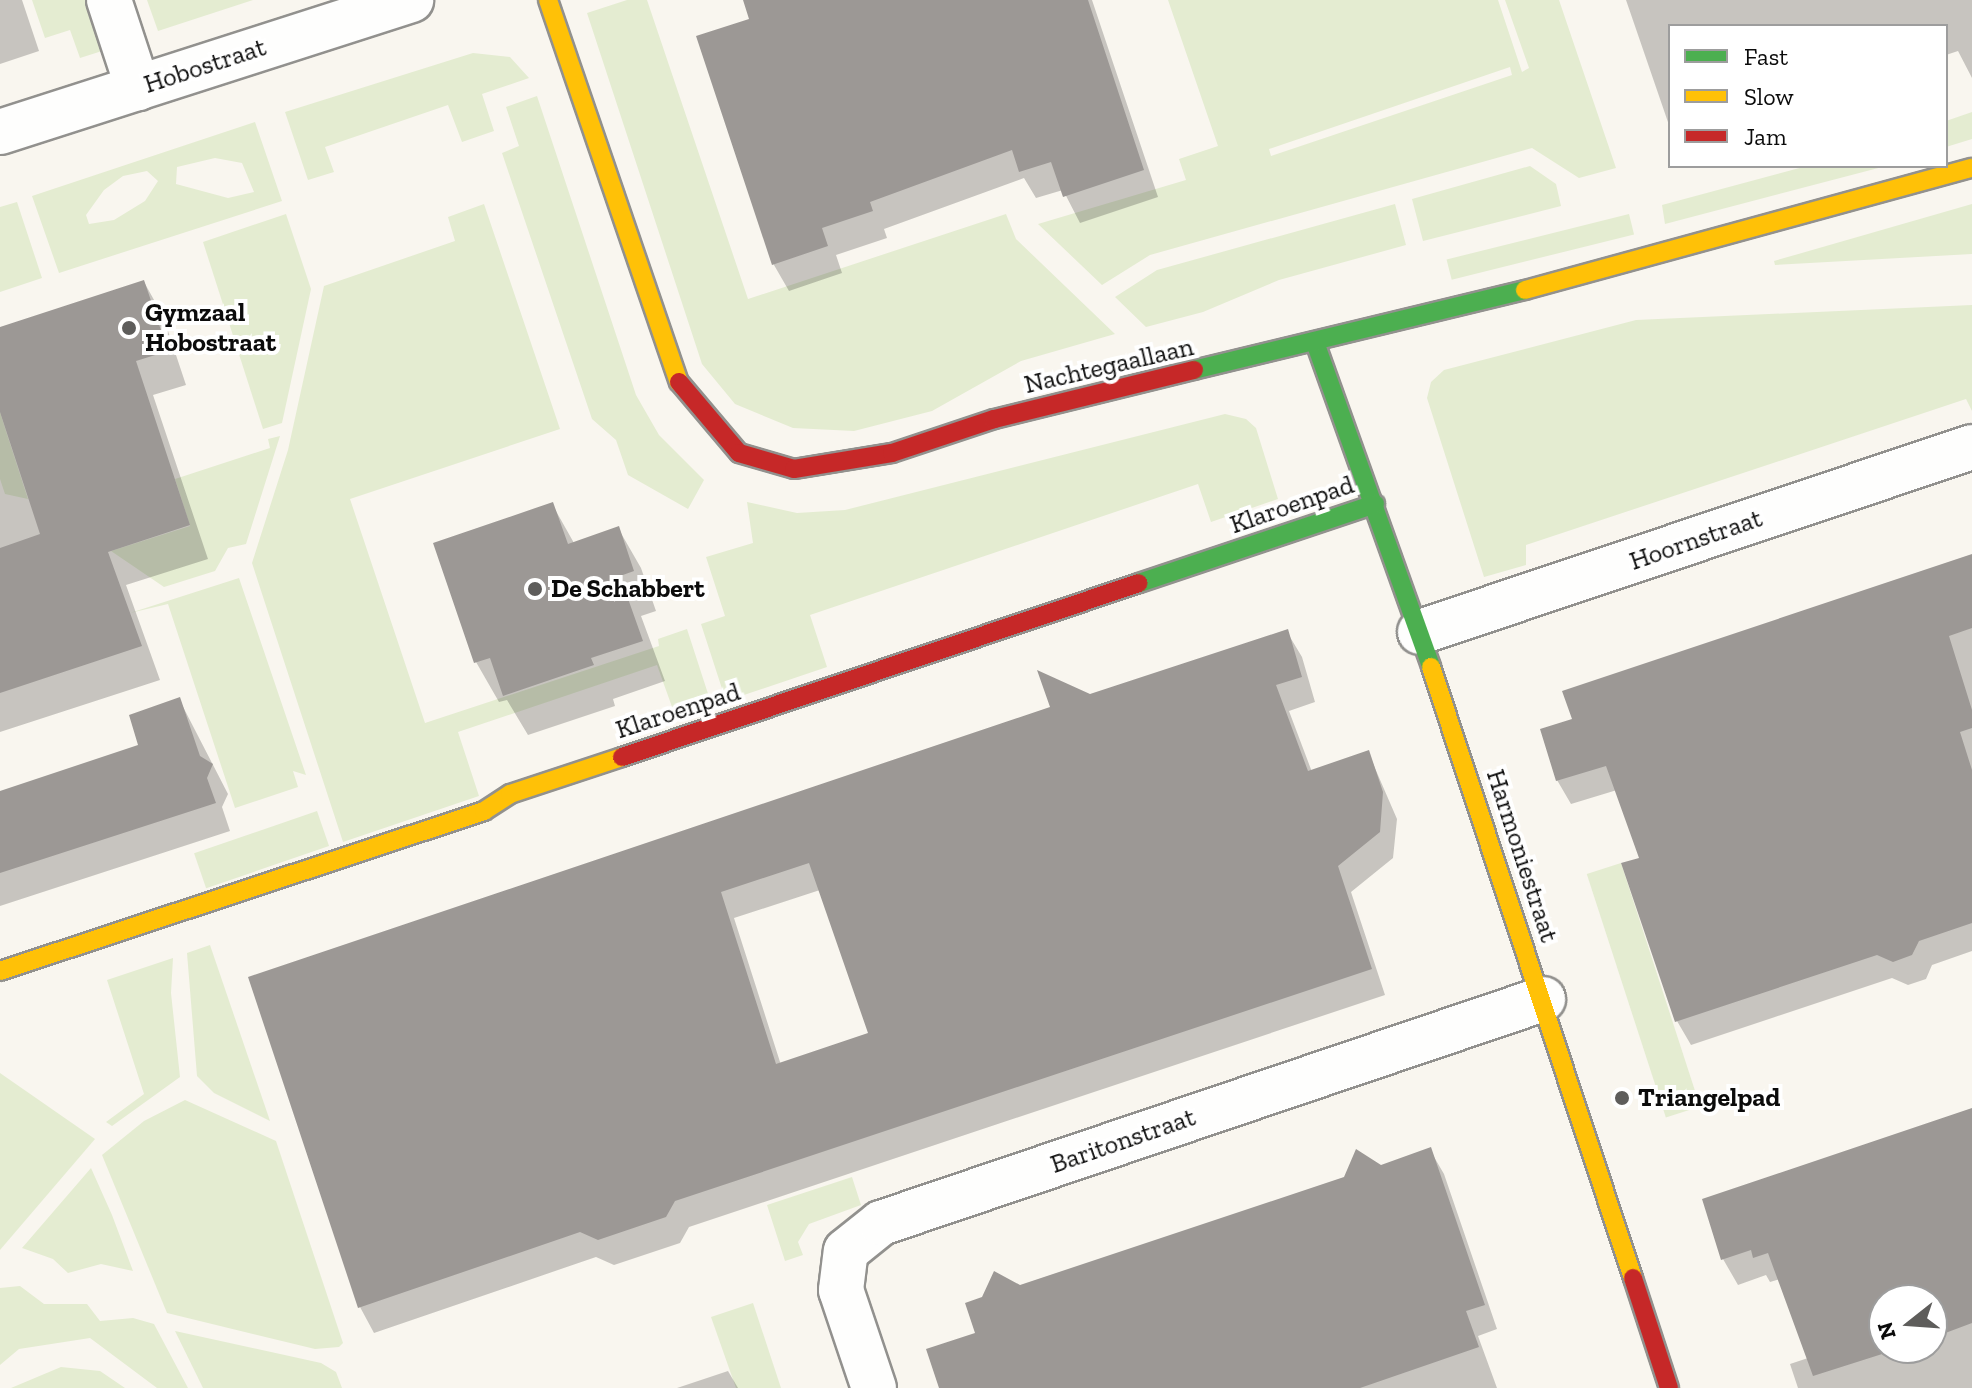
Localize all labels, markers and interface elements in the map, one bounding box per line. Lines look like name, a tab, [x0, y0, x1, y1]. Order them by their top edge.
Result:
legend	[1668, 24, 1948, 168]
street label: Hobostraat	[140, 32, 270, 100]
text: Fast	[1744, 42, 1788, 71]
text: Slow	[1744, 82, 1794, 111]
text: Jam	[1744, 122, 1787, 151]
place label: Gymzaal Hobostraat	[145, 297, 276, 358]
marker: Gymzaal Hobostraat	[120, 319, 138, 337]
street label: Nachtegaallaan	[1021, 331, 1197, 401]
street label: Klaroenpad	[1226, 469, 1358, 541]
street label: Hoornstraat	[1626, 503, 1766, 577]
place label: De Schabbert	[551, 573, 705, 605]
marker: De Schabbert	[526, 580, 544, 598]
street label: Klaroenpad	[612, 676, 744, 746]
street label: Harmoniestraat	[1479, 766, 1565, 946]
place label: Triangelpad	[1638, 1082, 1780, 1114]
marker: Triangelpad	[1613, 1089, 1631, 1107]
street label: Baritonstraat	[1047, 1102, 1199, 1180]
north arrow	[1868, 1284, 1948, 1364]
text: N	[1871, 1319, 1902, 1343]

